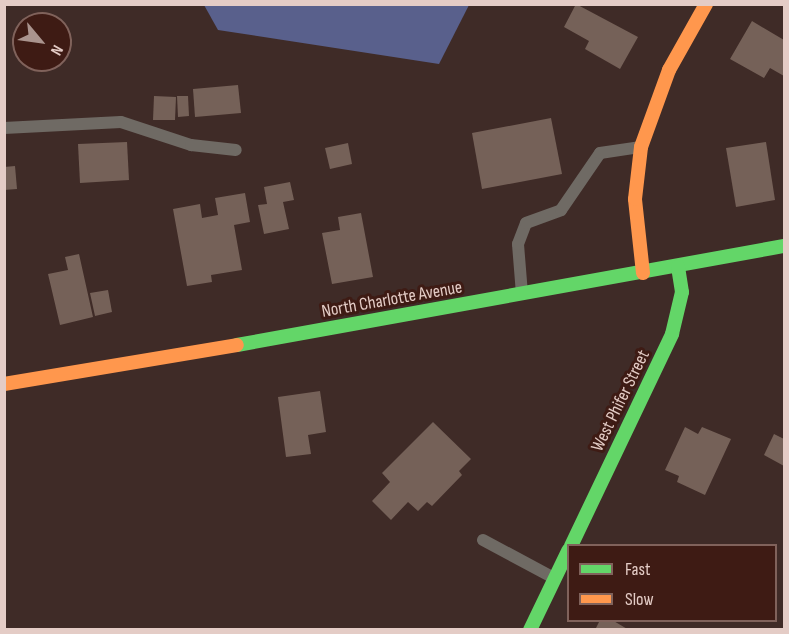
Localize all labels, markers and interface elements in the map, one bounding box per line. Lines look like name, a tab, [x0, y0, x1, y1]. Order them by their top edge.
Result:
north arrow	[12, 12, 72, 72]
text: N	[46, 42, 67, 58]
street label: North Charlotte Avenue	[320, 277, 464, 323]
street label: West Phifer Street	[587, 347, 655, 455]
legend	[567, 544, 777, 622]
text: Fast	[625, 559, 650, 580]
text: Slow	[625, 589, 654, 610]

